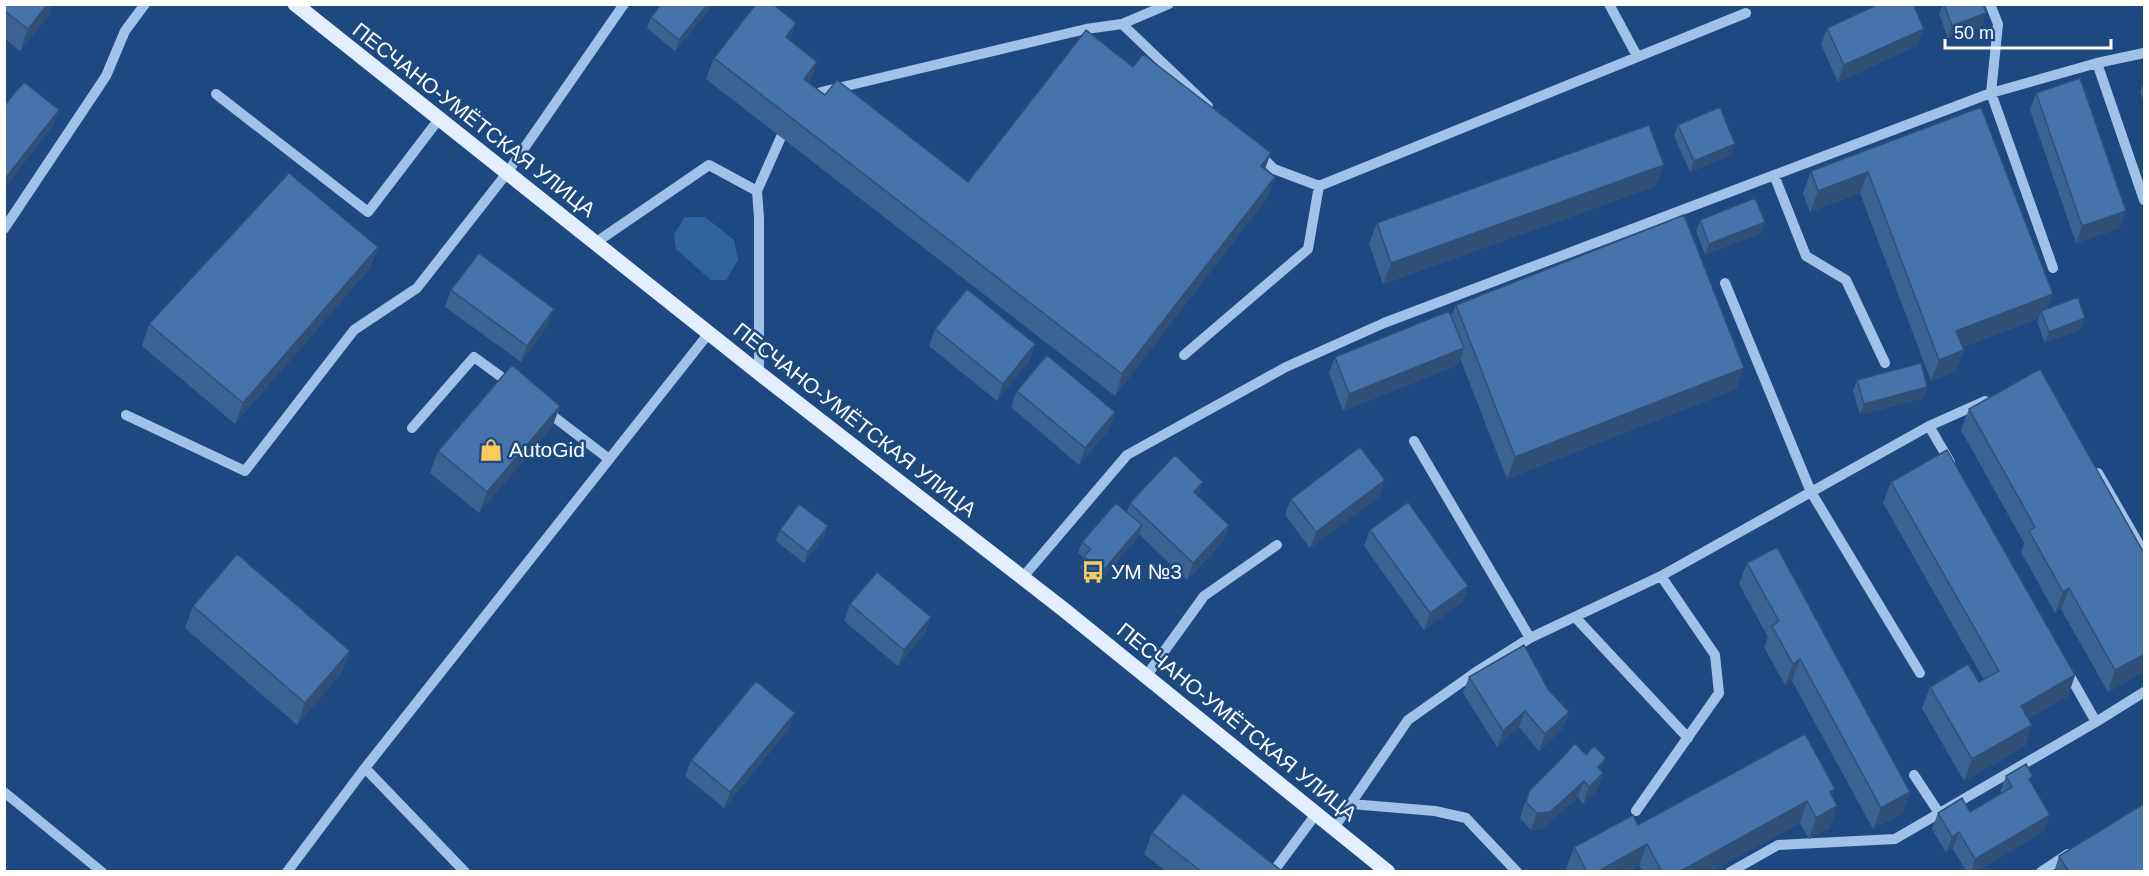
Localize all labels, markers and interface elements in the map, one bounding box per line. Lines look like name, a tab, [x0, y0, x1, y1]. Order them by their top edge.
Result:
scale bar	[1945, 12, 2112, 50]
street label: ПЕСЧАНО-УМЁТСКАЯ УЛИЦА	[349, 18, 600, 221]
text: 50 m	[1954, 23, 1994, 43]
street label: ПЕСЧАНО-УМЁТСКАЯ УЛИЦА	[730, 318, 981, 521]
shop icon: AutoGid	[478, 437, 504, 463]
place label: AutoGid	[509, 438, 585, 461]
bus stop icon: УМ №3	[1080, 559, 1106, 585]
place label: УМ №3	[1111, 560, 1182, 583]
street label: ПЕСЧАНО-УМЁТСКАЯ УЛИЦА	[1113, 618, 1362, 825]

